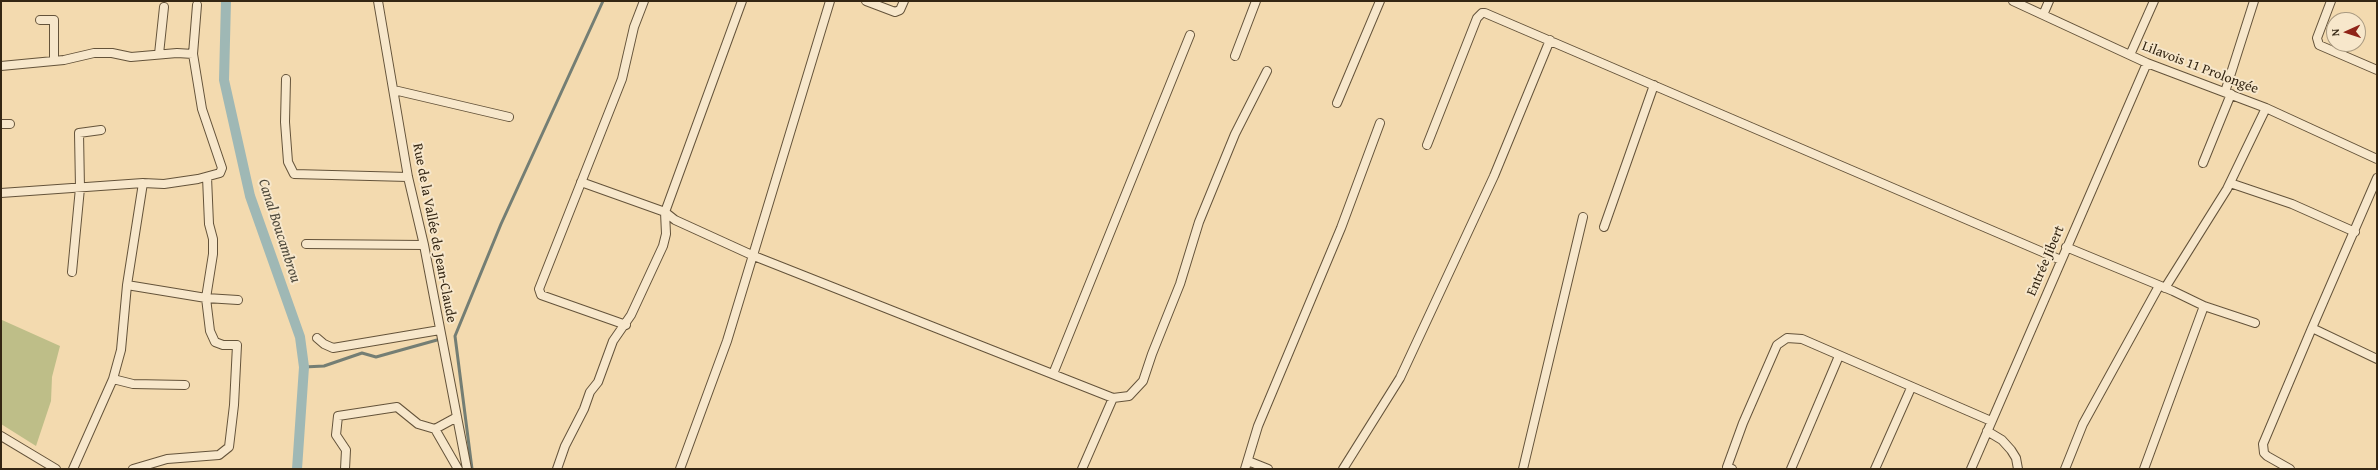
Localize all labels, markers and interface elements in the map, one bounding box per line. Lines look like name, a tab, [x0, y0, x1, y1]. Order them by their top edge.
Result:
north arrow	[2326, 12, 2366, 52]
text: N	[2327, 28, 2343, 37]
street label: Lilavois 11 Prolongée	[2139, 38, 2261, 98]
street label: Rue de la Vallée de Jean-Claude	[408, 142, 460, 324]
water label: Canal Boucambrou	[254, 177, 304, 285]
street label: Entrée Jibert	[2024, 223, 2068, 299]

